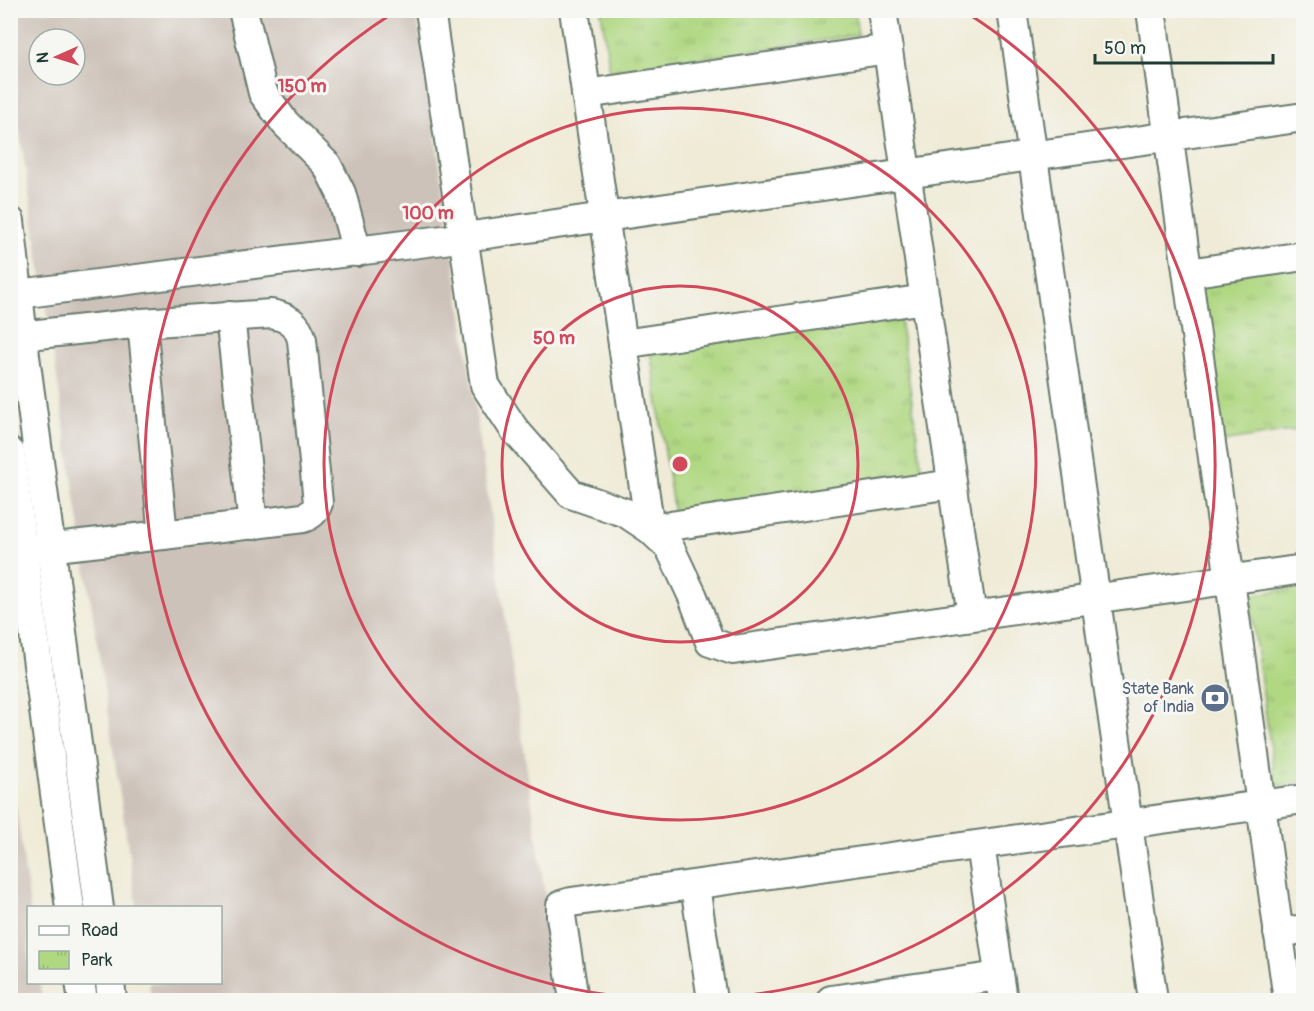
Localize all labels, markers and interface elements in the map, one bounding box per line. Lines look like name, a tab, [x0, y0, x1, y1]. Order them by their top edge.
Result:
north arrow	[27, 27, 87, 87]
scale bar	[1095, 27, 1274, 65]
text: 50 m	[1104, 37, 1146, 60]
text: N	[33, 52, 53, 64]
text: 150 m	[278, 75, 327, 98]
text: 100 m	[402, 202, 454, 225]
text: 50 m	[533, 327, 575, 350]
centre of rings	[670, 454, 690, 474]
place label: State Bank of India	[1122, 679, 1194, 717]
bank icon: State Bank of India	[1199, 682, 1231, 714]
legend	[27, 906, 222, 984]
text: Road	[81, 919, 118, 942]
text: Park	[81, 949, 113, 972]

